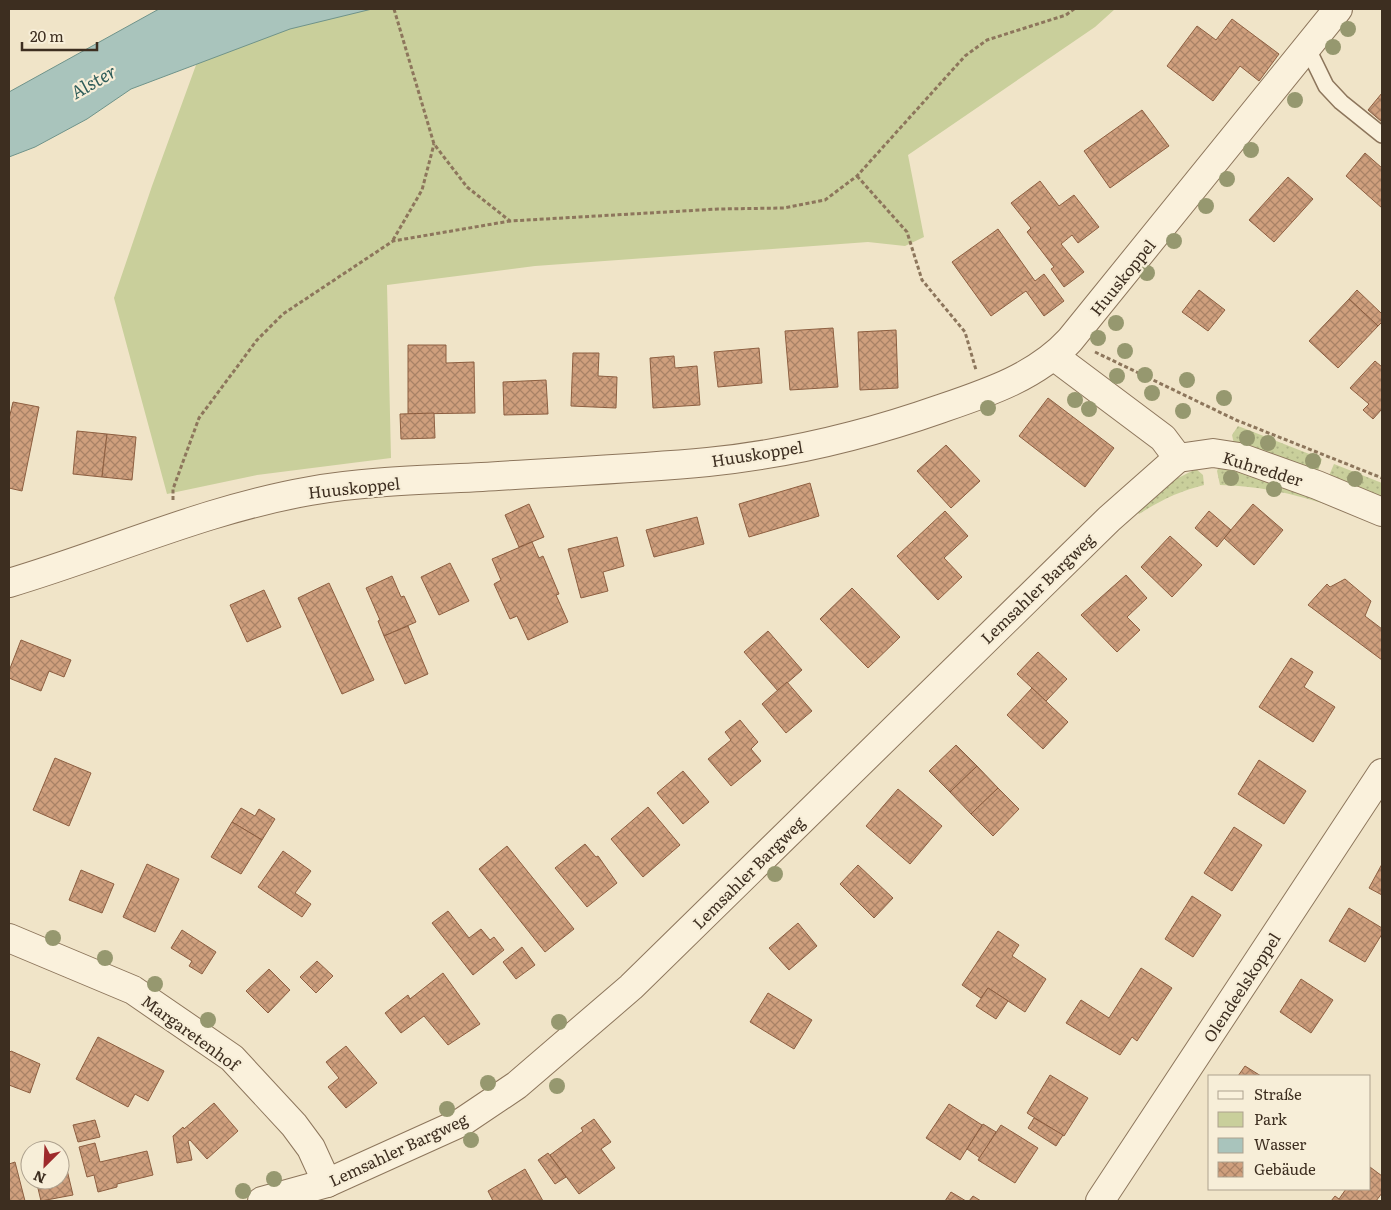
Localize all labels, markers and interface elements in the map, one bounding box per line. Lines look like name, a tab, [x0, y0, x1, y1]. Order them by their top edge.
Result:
scale bar	[22, 20, 98, 52]
text: 20 m	[30, 24, 64, 47]
water label: Alster	[65, 57, 121, 105]
street label: Huuskoppel	[1084, 234, 1160, 320]
street label: Huuskoppel	[709, 434, 805, 472]
street label: Kuhredder	[1220, 444, 1306, 492]
street label: Huuskoppel	[307, 470, 401, 504]
street label: Lemsahler Bargweg	[975, 527, 1100, 649]
street label: Lemsahler Bargweg	[686, 810, 810, 934]
street label: Olendeelskoppel	[1197, 928, 1285, 1046]
street label: Margaretenhof	[137, 988, 246, 1077]
legend	[1208, 1075, 1371, 1190]
text: Straße	[1254, 1082, 1302, 1105]
street label: Lemsahler Bargweg	[325, 1106, 471, 1192]
text: Park	[1254, 1107, 1288, 1130]
text: Wasser	[1254, 1132, 1306, 1155]
north arrow	[20, 1140, 70, 1190]
text: Gebäude	[1254, 1157, 1316, 1180]
text: N	[30, 1166, 49, 1189]

